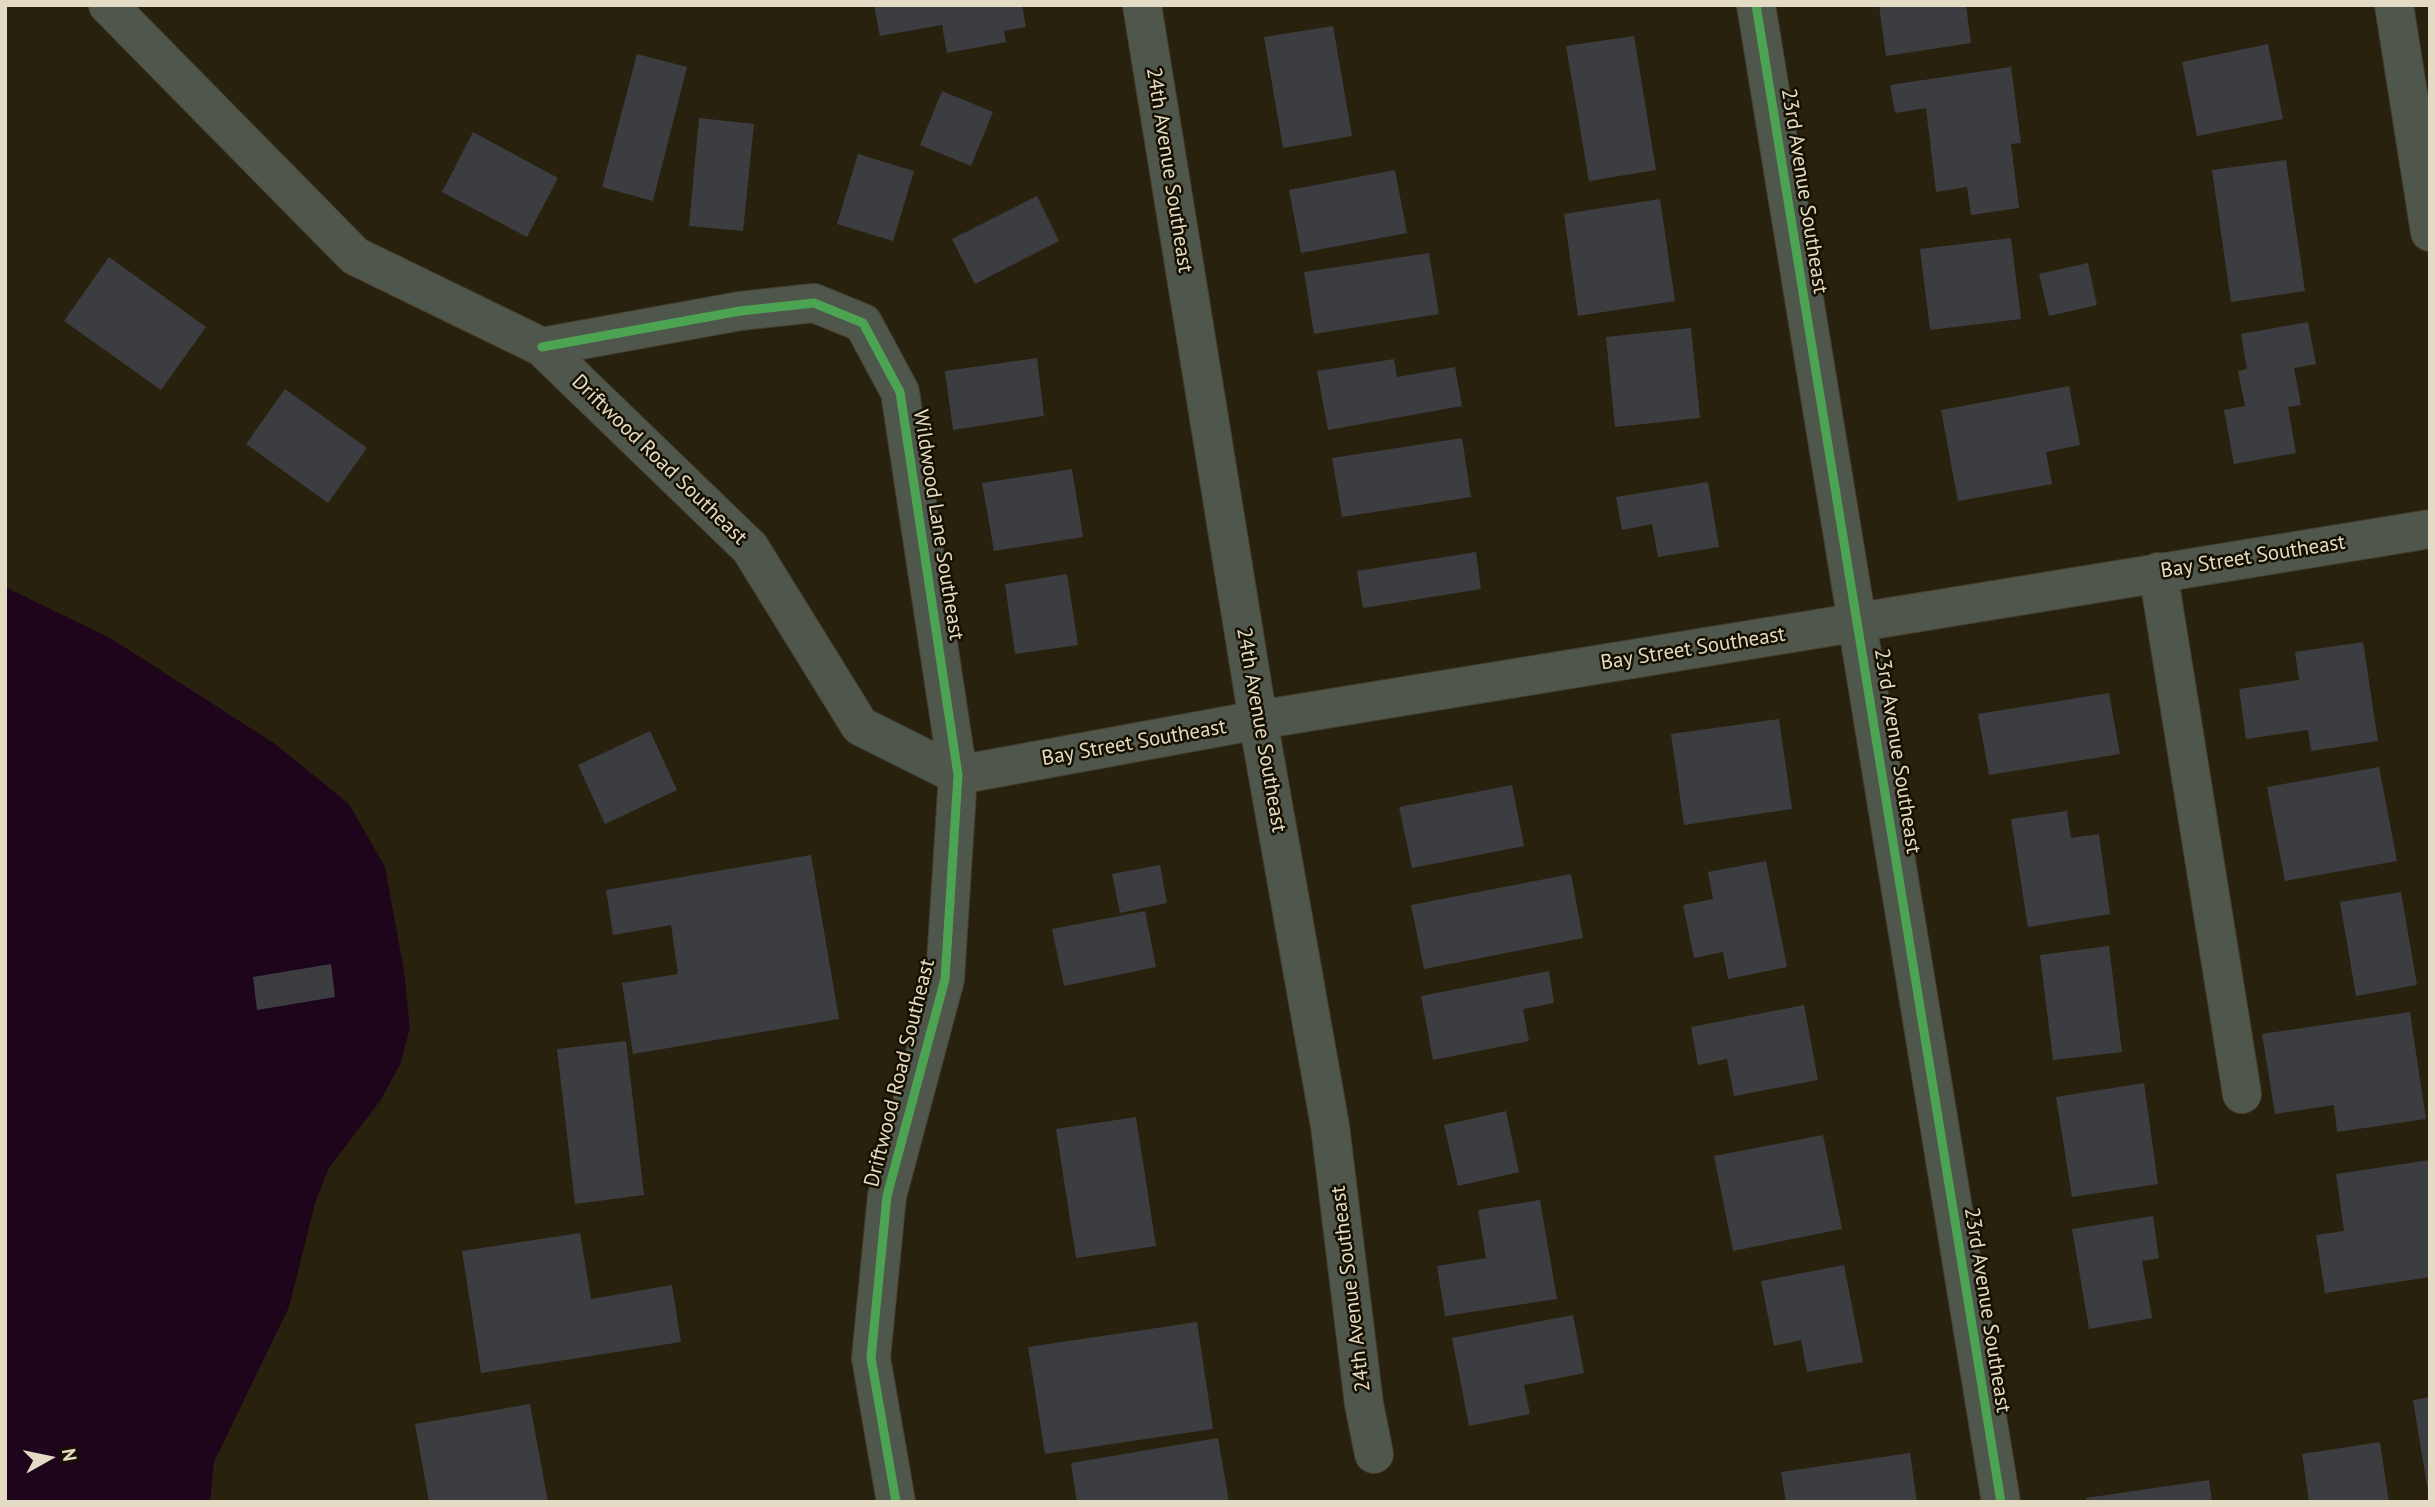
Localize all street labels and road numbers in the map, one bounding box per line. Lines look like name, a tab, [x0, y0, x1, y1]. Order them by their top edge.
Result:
street label: 24th Avenue Southeast	[1140, 65, 1198, 275]
street label: 23rd Avenue Southeast	[1775, 87, 1833, 295]
street label: Driftwood Road Southeast	[566, 370, 752, 550]
street label: Wildwood Lane Southeast	[907, 408, 969, 642]
street label: Bay Street Southeast	[2159, 530, 2347, 584]
street label: Bay Street Southeast	[1599, 622, 1787, 676]
street label: 24th Avenue Southeast	[1231, 626, 1291, 834]
street label: 23rd Avenue Southeast	[1868, 647, 1926, 855]
street label: Bay Street Southeast	[1040, 714, 1228, 772]
street label: Driftwood Road Southeast	[859, 956, 941, 1190]
street label: 24th Avenue Southeast	[1326, 1184, 1376, 1394]
street label: 23rd Avenue Southeast	[1958, 1206, 2016, 1414]

